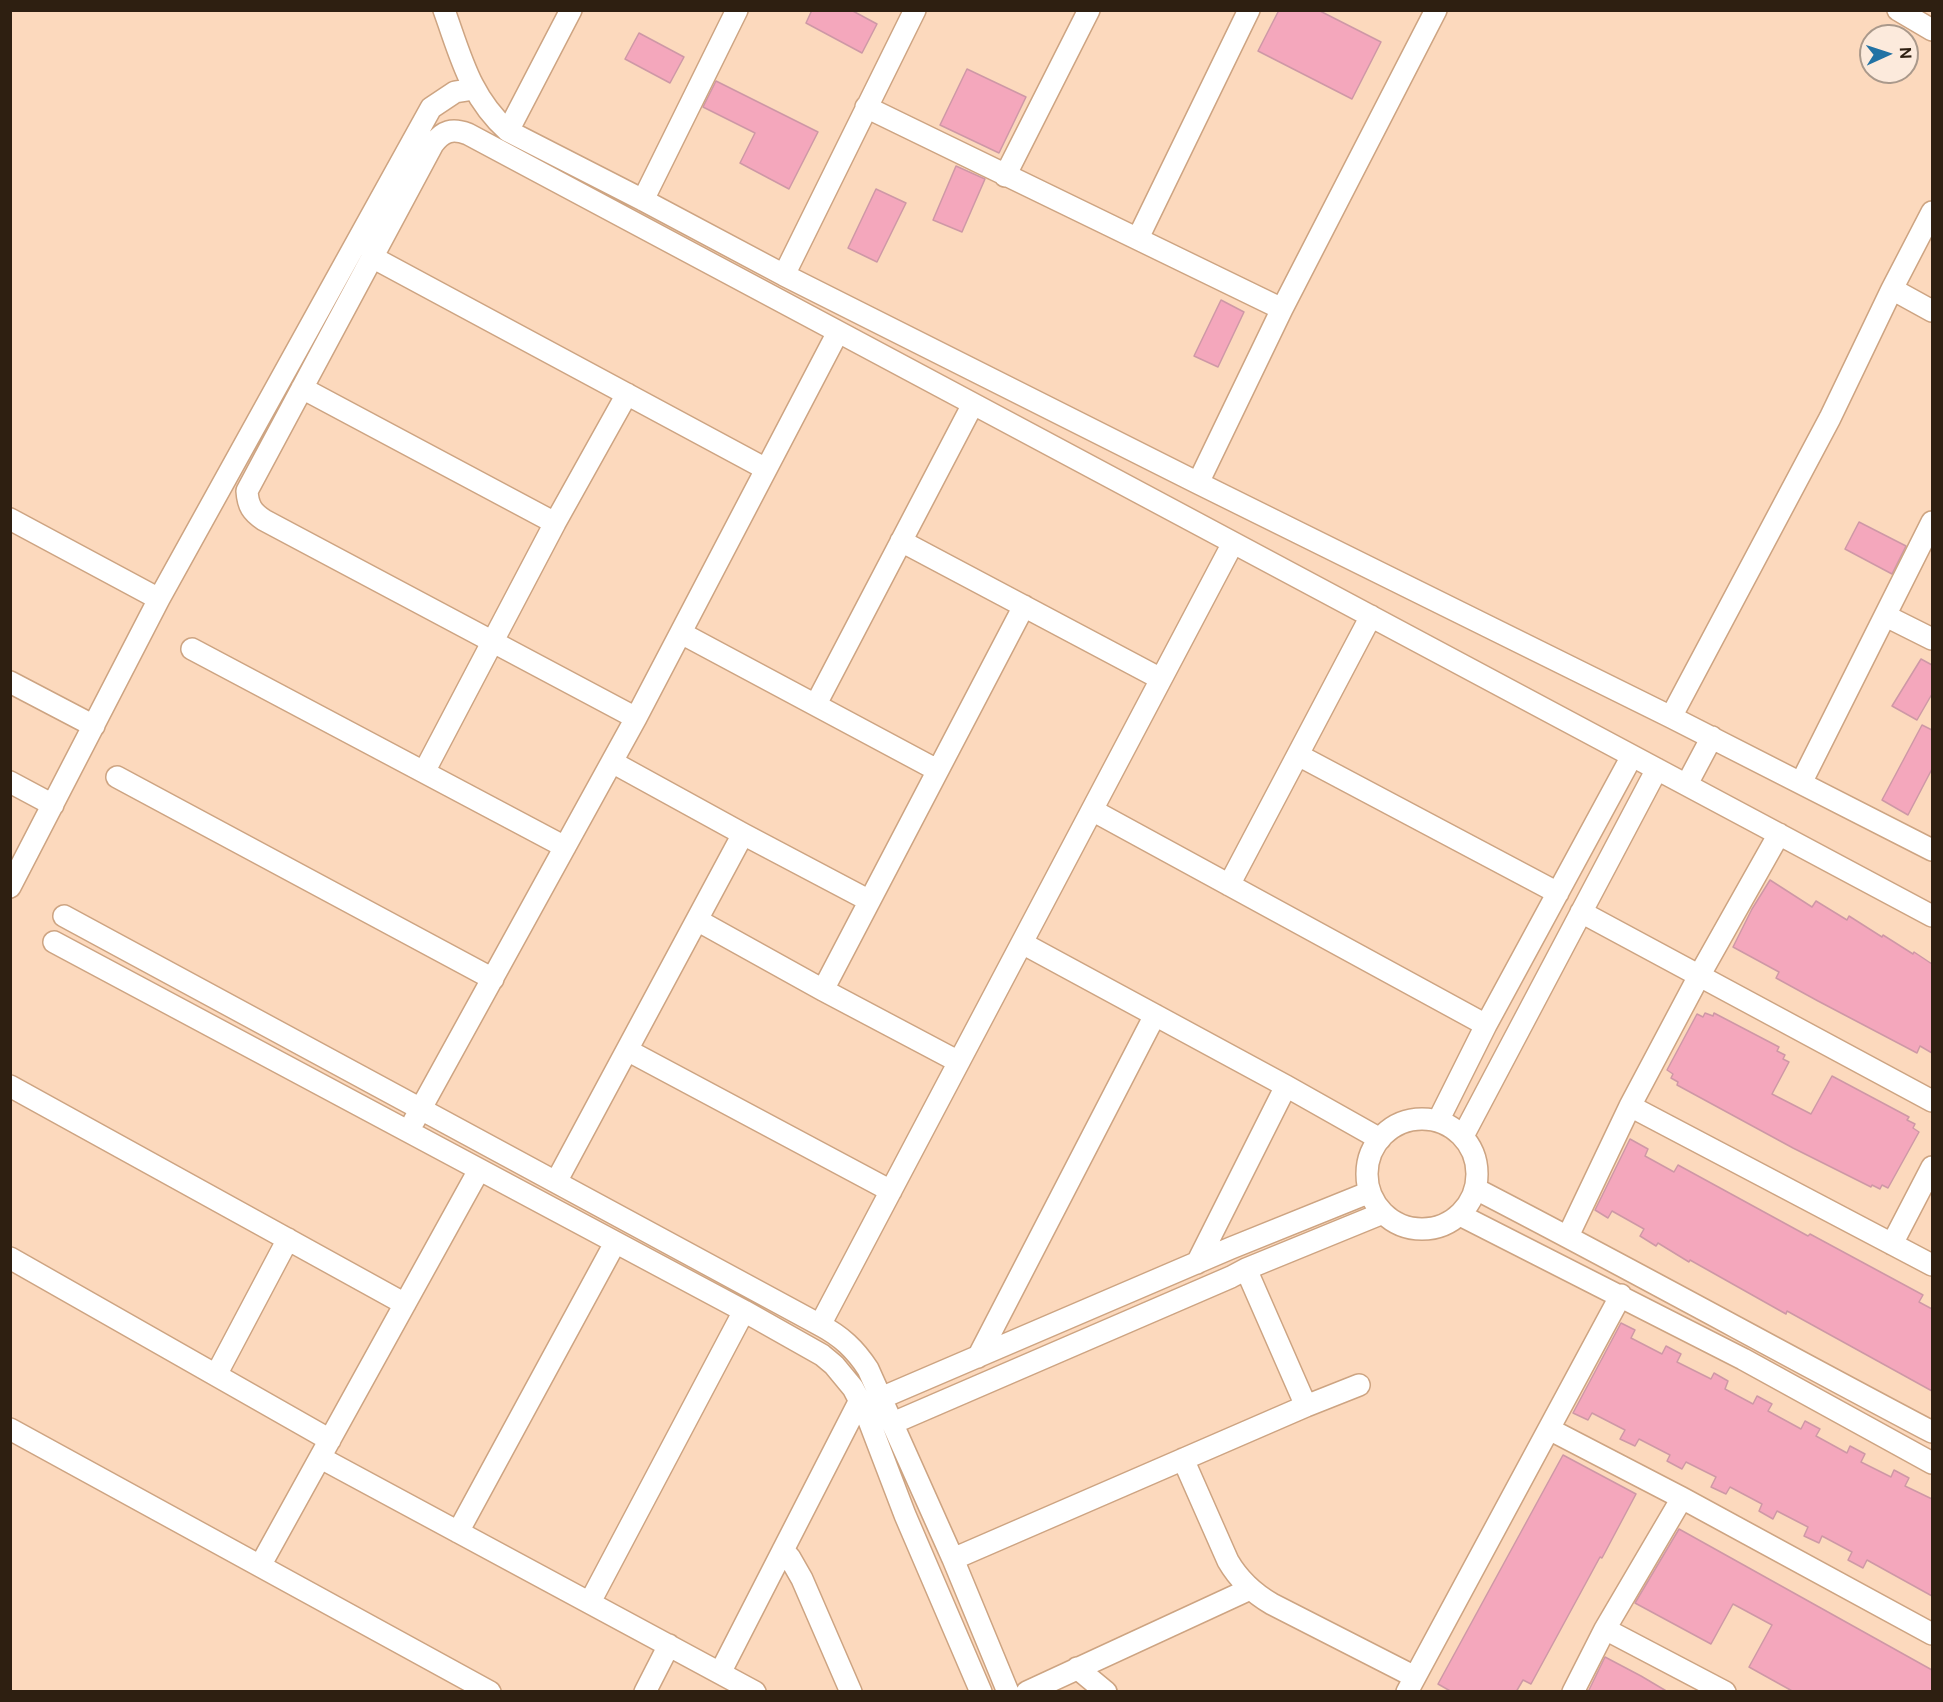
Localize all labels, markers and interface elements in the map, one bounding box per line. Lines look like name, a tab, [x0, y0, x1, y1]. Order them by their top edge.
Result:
north arrow	[1859, 24, 1919, 84]
text: N	[1895, 47, 1916, 60]

